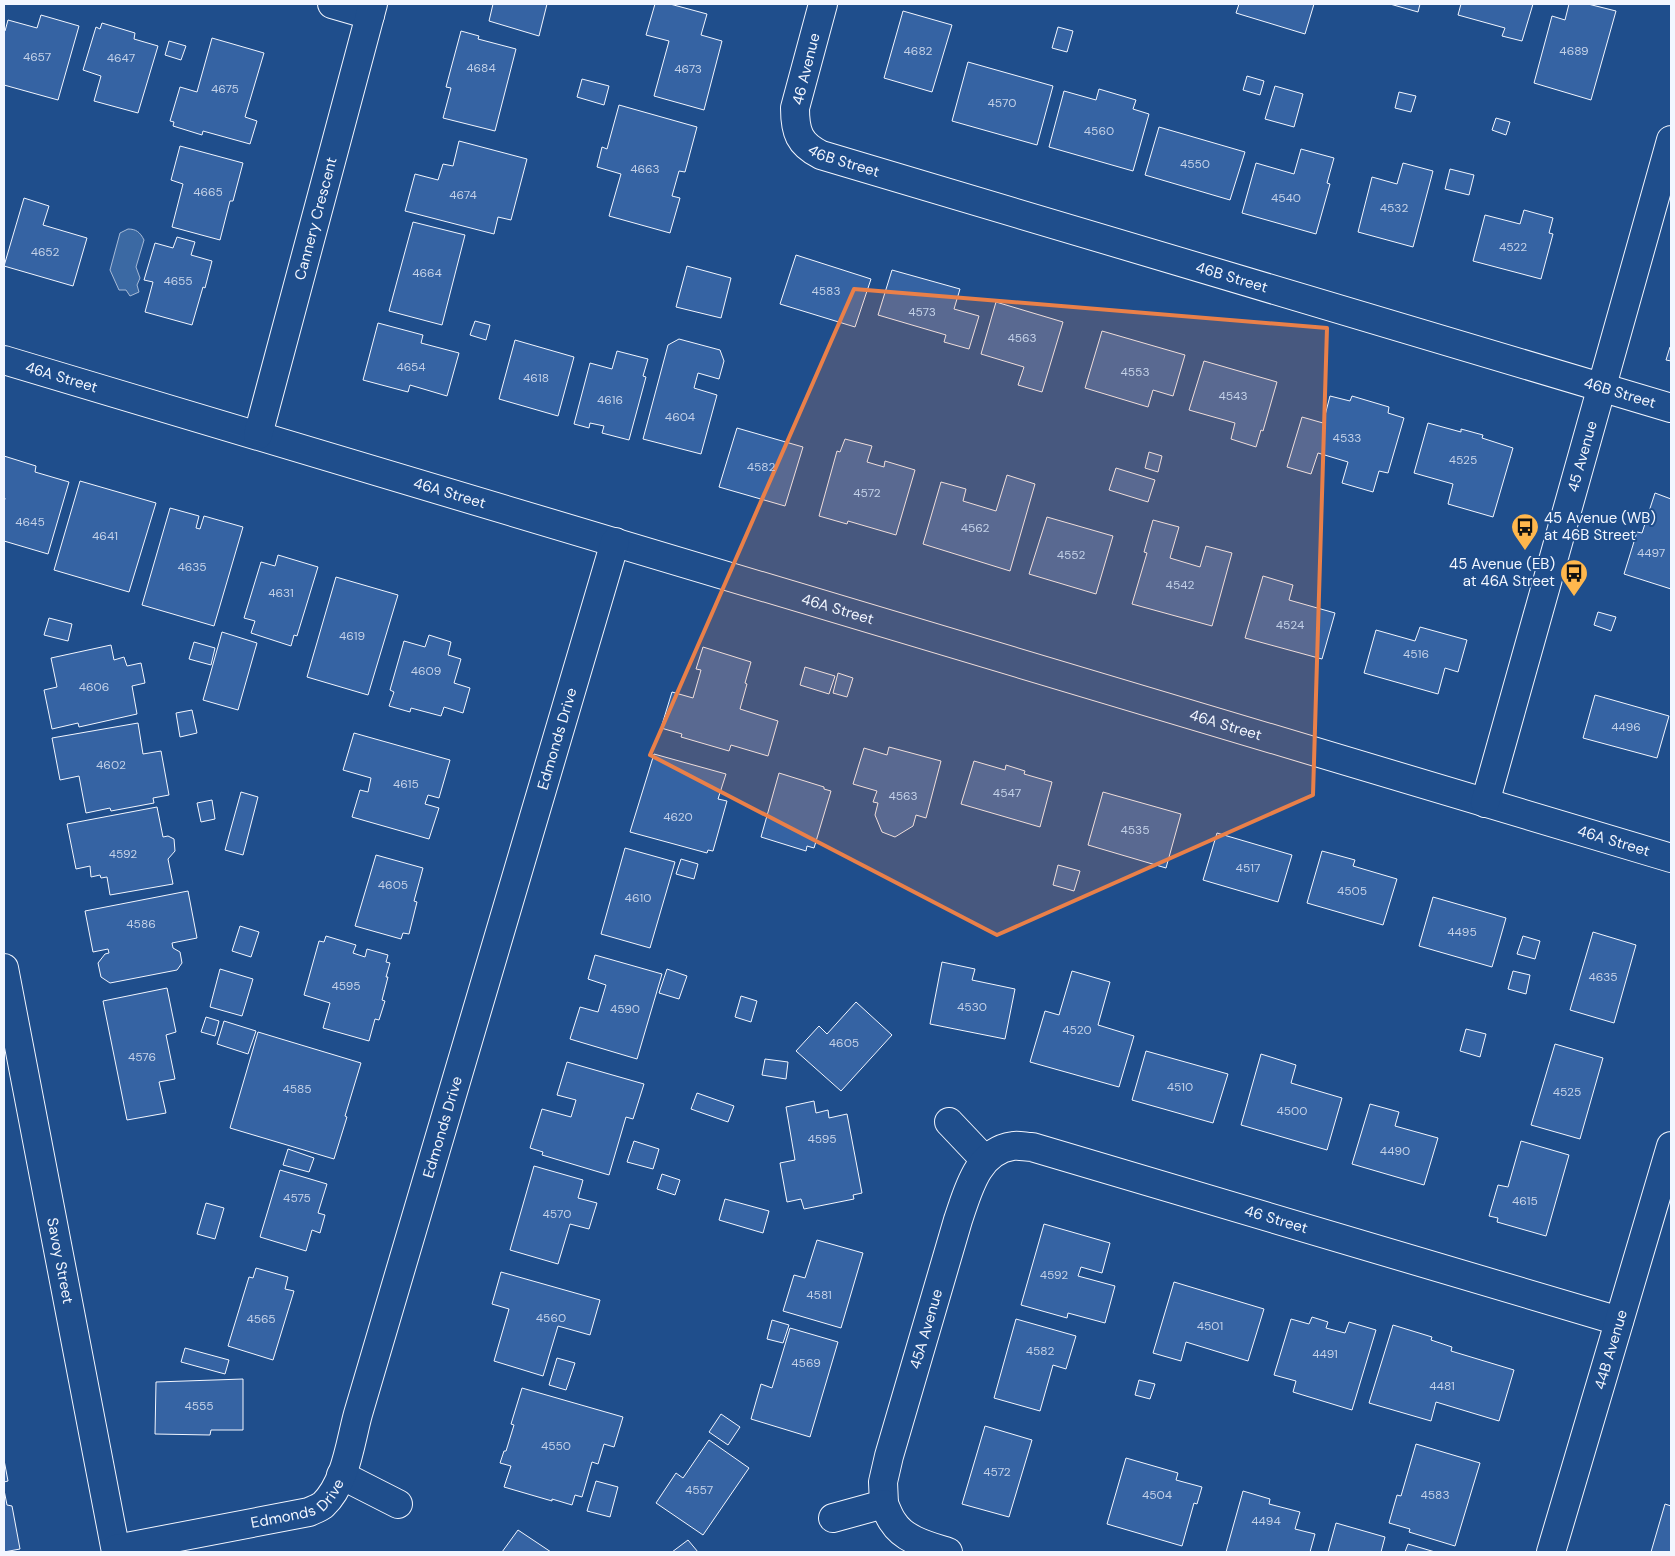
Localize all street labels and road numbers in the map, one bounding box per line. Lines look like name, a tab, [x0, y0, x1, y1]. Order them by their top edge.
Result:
street label: 46 Avenue	[787, 31, 825, 107]
street label: 46B Street	[804, 140, 882, 182]
street label: Cannery Crescent	[290, 155, 342, 282]
street label: 46B Street	[1193, 257, 1270, 297]
street label: 46A Street	[23, 357, 100, 397]
street label: 46B Street	[1582, 373, 1658, 413]
street label: 45 Avenue	[1563, 418, 1602, 494]
street label: 46A Street	[411, 473, 488, 513]
street label: 46A Street	[799, 589, 876, 629]
street label: Edmonds Drive	[533, 685, 582, 792]
street label: 46A Street	[1187, 705, 1264, 745]
street label: 46A Street	[1575, 821, 1652, 861]
street label: Edmonds Drive	[418, 1074, 467, 1181]
street label: 46 Street	[1242, 1201, 1310, 1238]
street label: Savoy Street	[42, 1216, 78, 1306]
street label: 45A Avenue	[905, 1287, 947, 1371]
street label: 44B Avenue	[1590, 1307, 1632, 1392]
street label: Edmonds Drive	[249, 1475, 349, 1533]

